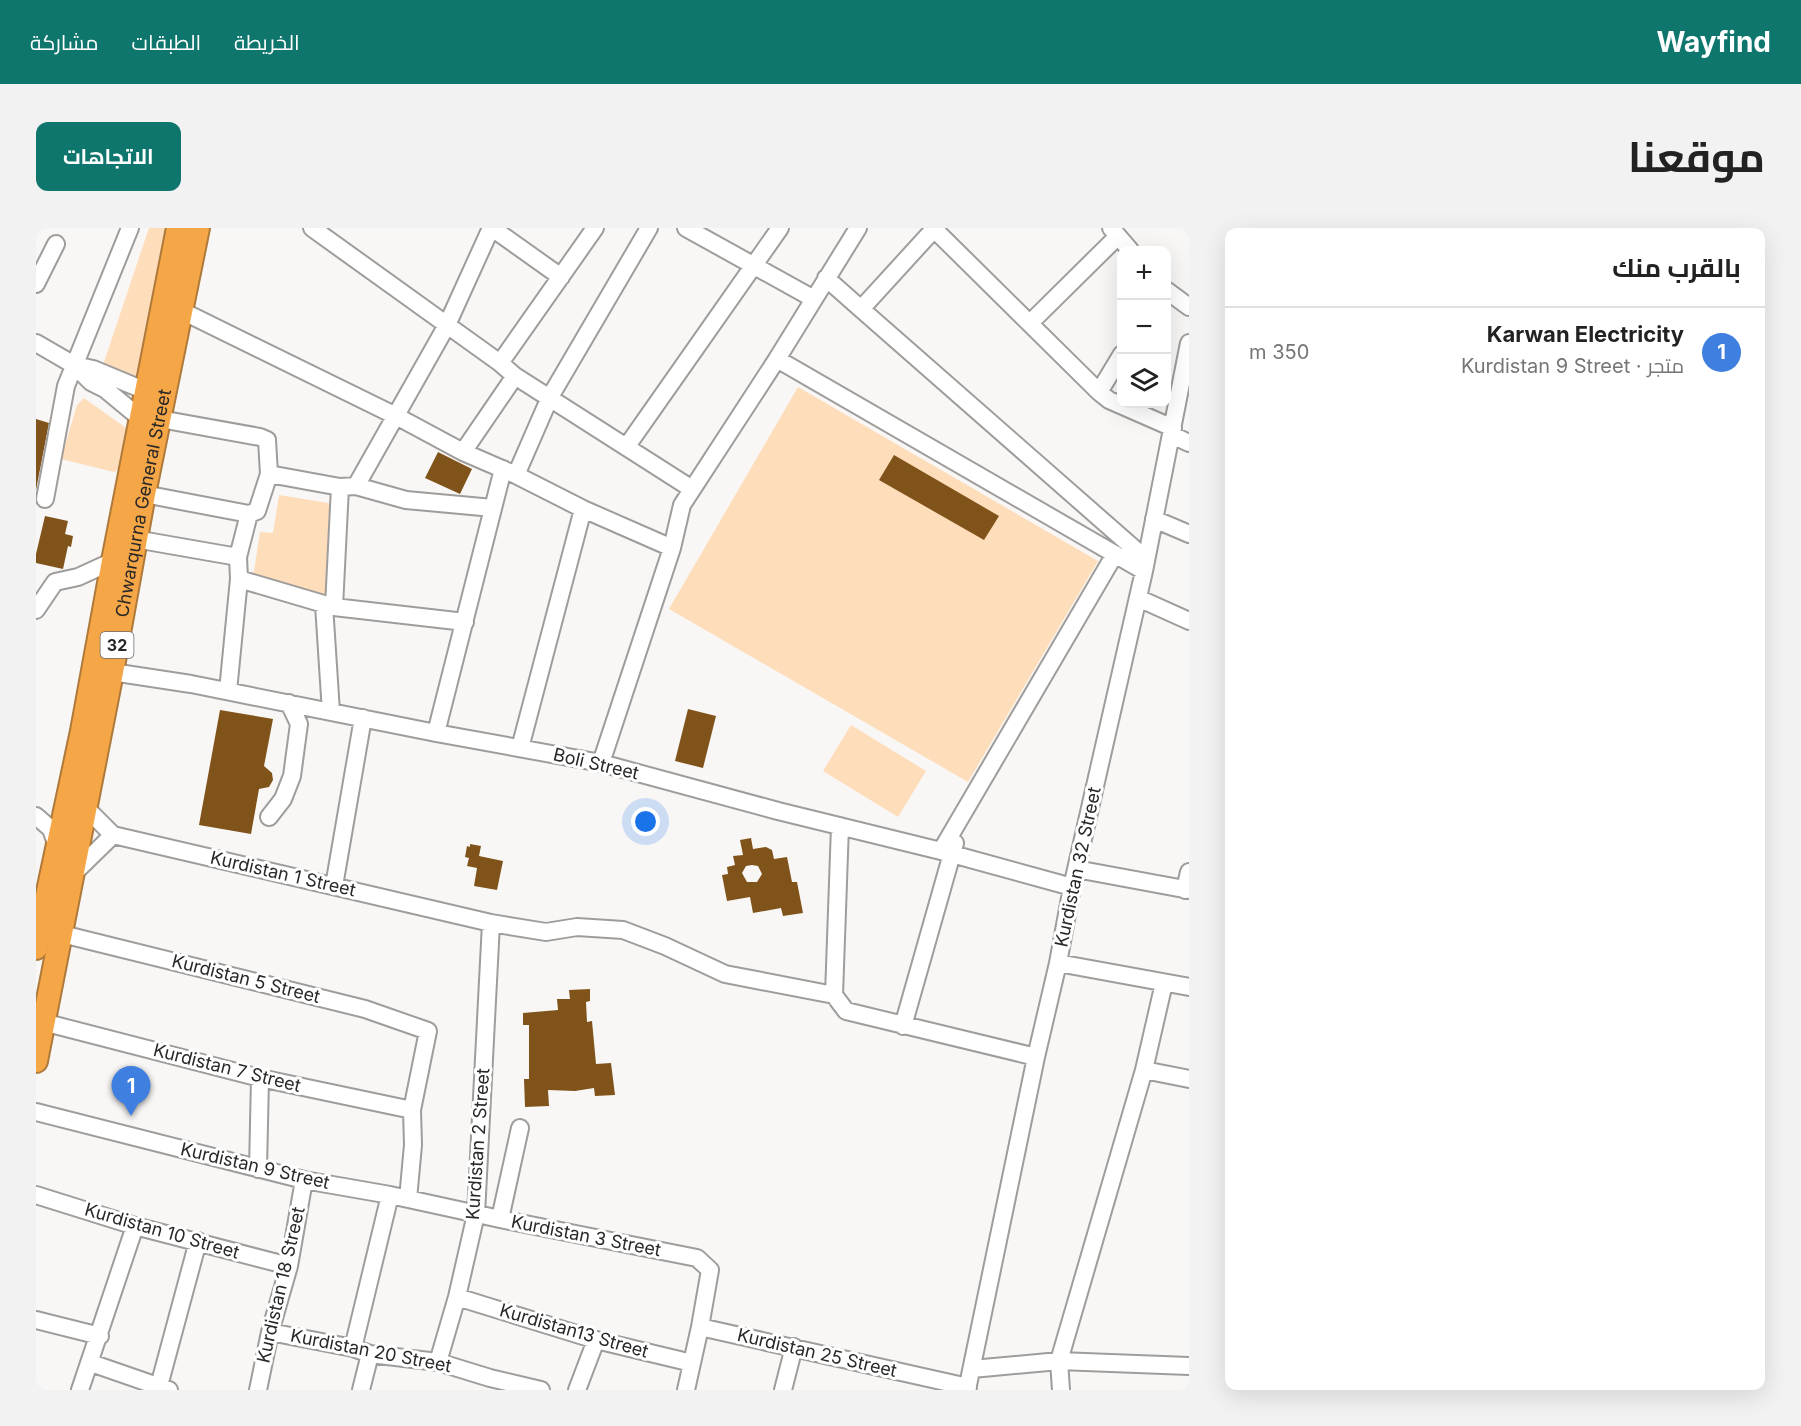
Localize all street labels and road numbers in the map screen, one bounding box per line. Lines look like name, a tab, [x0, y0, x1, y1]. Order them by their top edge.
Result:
street label: Chwarqurna General Street	[111, 387, 175, 619]
road number: 32	[100, 632, 134, 658]
street label: Boli Street	[551, 743, 641, 784]
street label: Kurdistan 32 Street	[1050, 785, 1105, 949]
street label: Kurdistan 1 Street	[208, 847, 358, 900]
street label: Kurdistan 5 Street	[170, 950, 323, 1007]
street label: Kurdistan 7 Street	[151, 1039, 303, 1096]
street label: Kurdistan 2 Street	[462, 1067, 493, 1221]
street label: Kurdistan 9 Street	[179, 1138, 332, 1193]
street label: Kurdistan 10 Street	[82, 1198, 242, 1263]
street label: Kurdistan 18 Street	[252, 1205, 309, 1365]
street label: Kurdistan 3 Street	[509, 1211, 663, 1260]
street label: Kurdistan13 Street	[497, 1299, 651, 1362]
street label: Kurdistan 25 Street	[735, 1324, 899, 1381]
street label: Kurdistan 20 Street	[289, 1325, 453, 1376]

